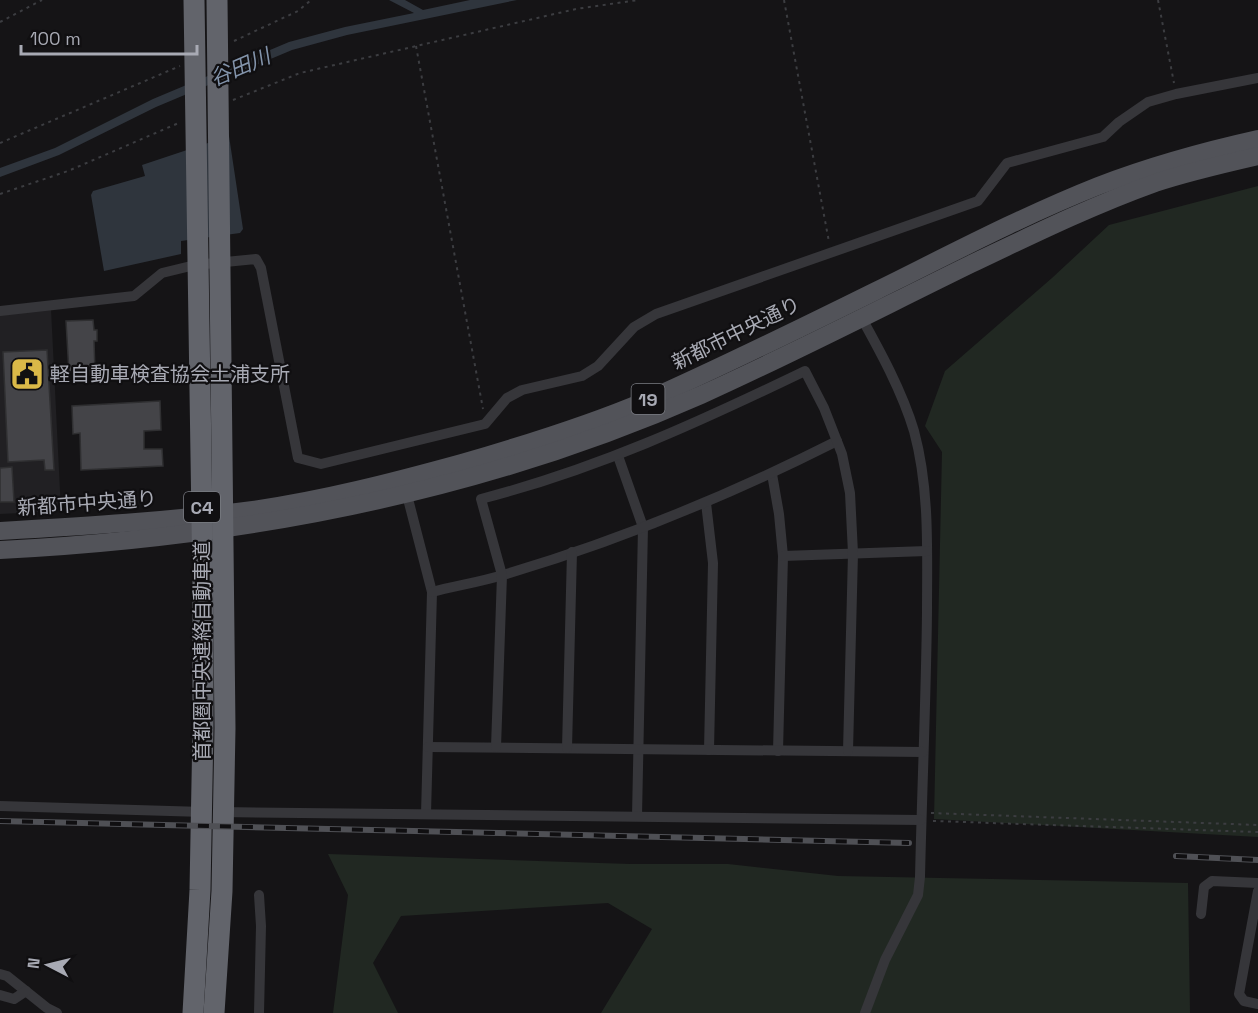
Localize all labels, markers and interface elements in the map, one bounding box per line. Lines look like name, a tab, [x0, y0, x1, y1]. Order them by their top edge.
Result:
scale bar	[21, 18, 196, 56]
text: 100 m	[30, 27, 81, 50]
water label: 谷田川	[206, 41, 276, 92]
street label: 新都市中央通り	[667, 291, 805, 375]
public building icon: 軽自動車検査協会土浦支所	[9, 356, 45, 392]
place label: 軽自動車検査協会土浦支所	[50, 361, 290, 387]
road number: 19	[632, 384, 664, 414]
street label: 新都市中央通り	[16, 485, 158, 521]
road number: C4	[184, 492, 220, 522]
street label: 首都圏中央連絡自動車道	[189, 541, 215, 761]
north arrow	[18, 935, 78, 995]
text: N	[23, 957, 45, 970]

